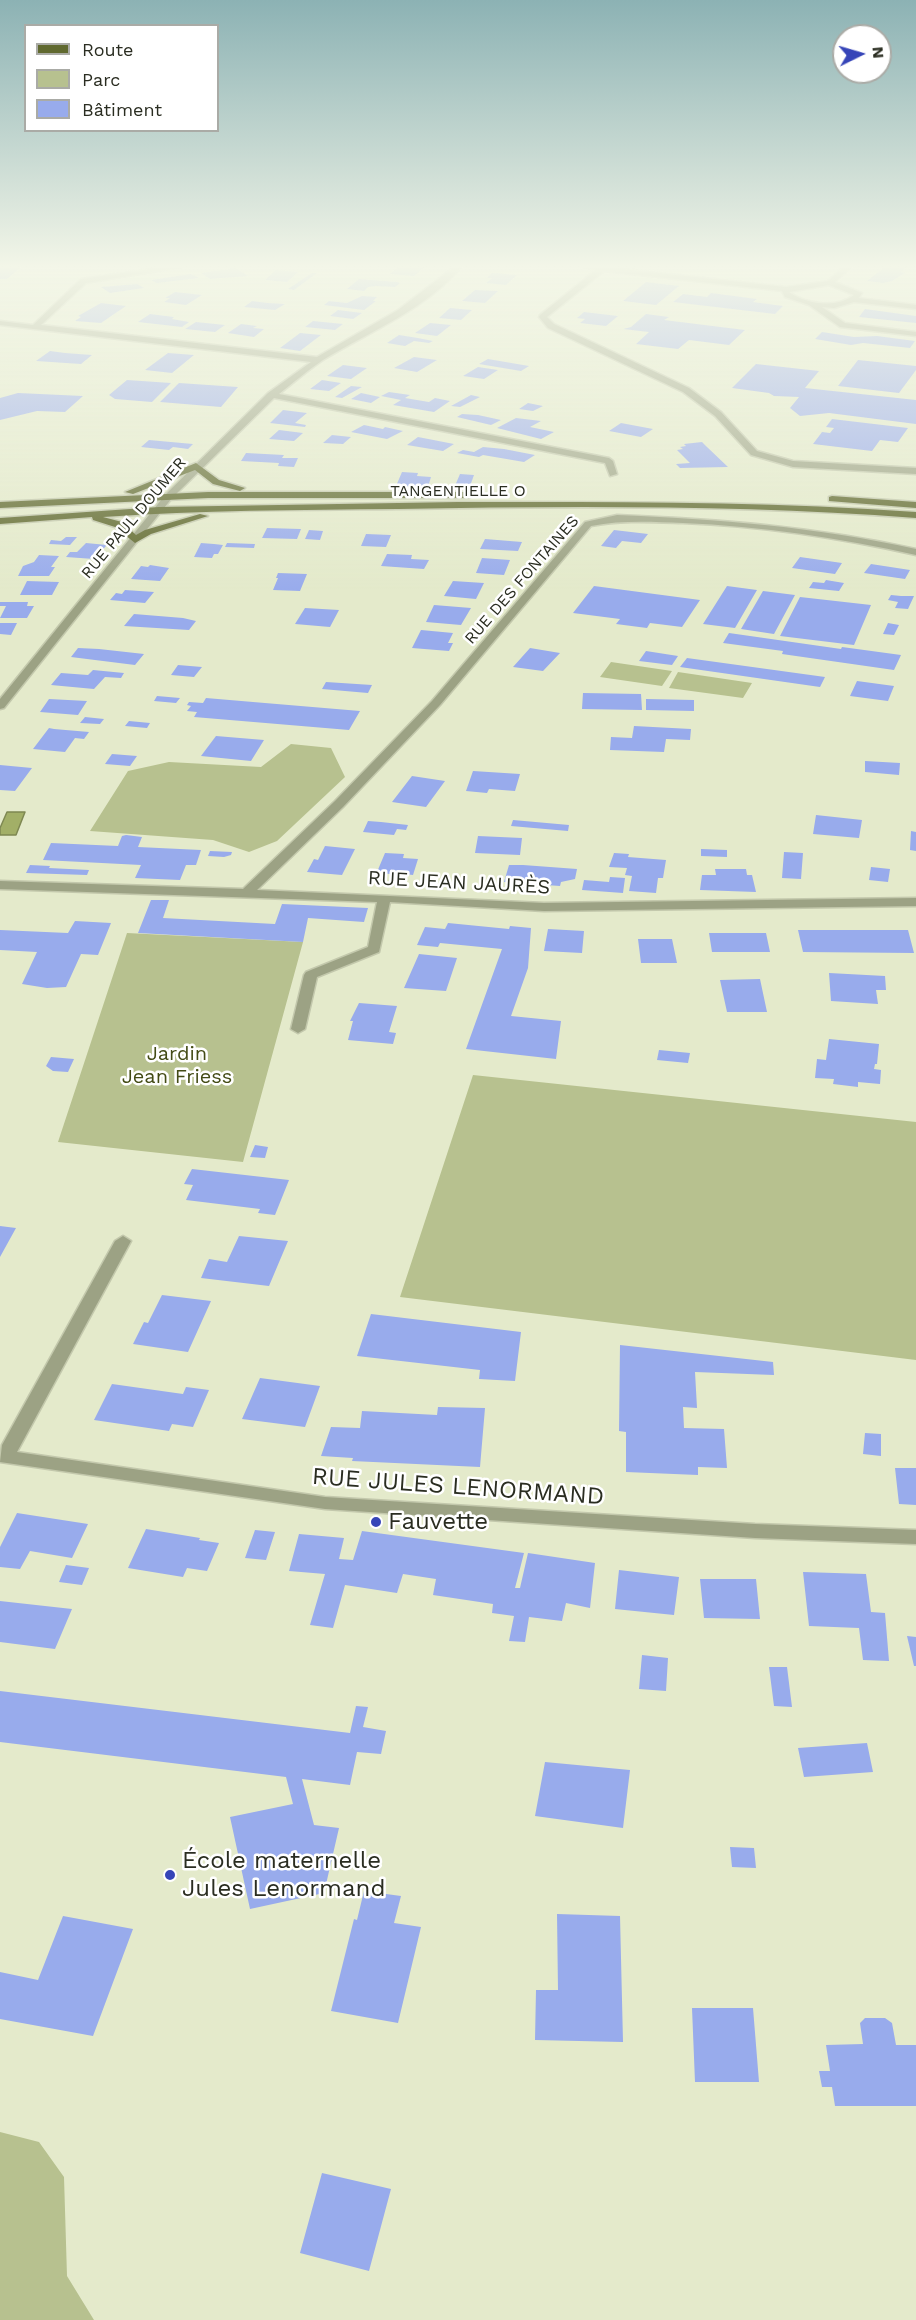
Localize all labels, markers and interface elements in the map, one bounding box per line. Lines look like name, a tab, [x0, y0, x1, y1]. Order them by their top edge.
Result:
legend	[24, 24, 219, 132]
north arrow	[832, 24, 892, 84]
text: Route	[82, 39, 134, 60]
text: N	[868, 46, 888, 59]
text: Parc	[82, 69, 120, 90]
text: Bâtiment	[82, 99, 162, 120]
street label: RUE PAUL DOUMER	[78, 453, 190, 583]
street label: TANGENTIELLE O	[390, 481, 526, 501]
street label: RUE DES FONTAINES	[461, 512, 583, 648]
street label: RUE JEAN JAURÈS	[367, 866, 551, 900]
park label: Jardin Jean Friess	[122, 1042, 232, 1089]
street label: RUE JULES LENORMAND	[311, 1462, 605, 1512]
place label: Fauvette	[388, 1508, 488, 1536]
marker: Fauvette	[369, 1515, 383, 1529]
place label: École maternelle Jules Lenormand	[182, 1847, 385, 1903]
marker: École maternelle Jules Lenormand	[163, 1868, 177, 1882]

